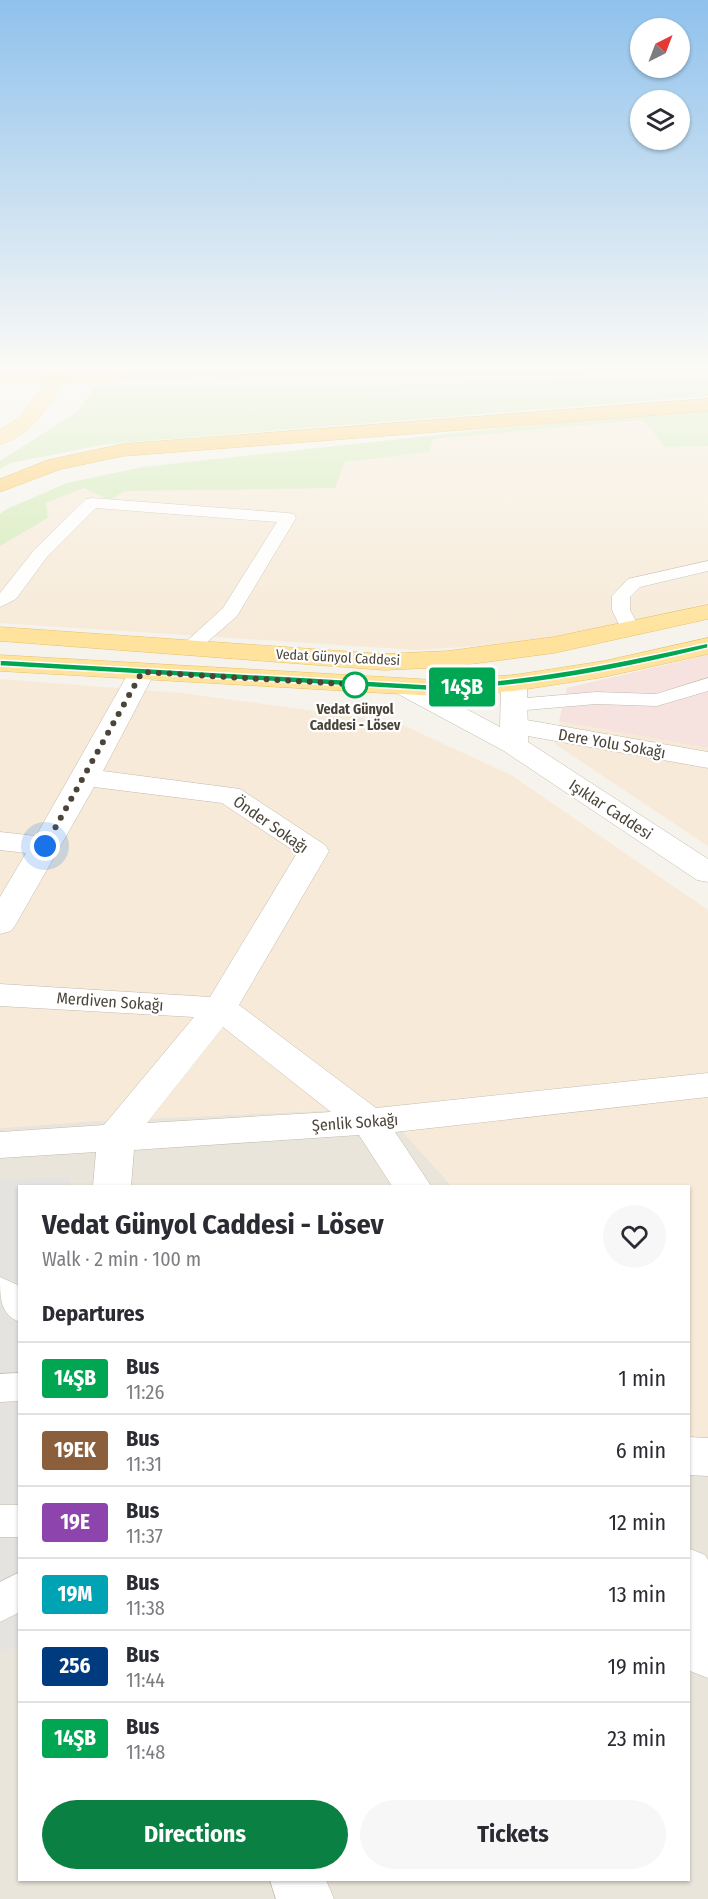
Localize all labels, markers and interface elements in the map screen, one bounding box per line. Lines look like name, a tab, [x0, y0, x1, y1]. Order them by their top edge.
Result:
north arrow	[630, 18, 690, 78]
map controls	[630, 18, 690, 150]
button: layers	[630, 90, 690, 150]
street label: Vedat Günyol Caddesi	[275, 646, 401, 669]
line badge: 14ŞB	[420, 668, 504, 706]
marker: Vedat Günyol Caddesi - Lösev	[342, 672, 368, 698]
text: 14ŞB	[441, 674, 483, 700]
place label: Vedat Günyol Caddesi - Lösev	[310, 701, 401, 734]
street label: Dere Yolu Sokağı	[557, 725, 667, 762]
street label: Işıklar Caddesi	[565, 775, 656, 843]
street label: Önder Sokağı	[230, 792, 312, 857]
your location	[30, 831, 60, 861]
street label: Merdiven Sokağı	[56, 988, 164, 1015]
street label: Şenlik Sokağı	[311, 1110, 399, 1135]
button: heart	[603, 1205, 666, 1268]
text: Vedat Günyol Caddesi - Lösev	[42, 1208, 384, 1241]
text: Walk · 2 min · 100 m	[42, 1247, 201, 1271]
text: Departures	[42, 1300, 144, 1327]
text: Bus	[126, 1353, 159, 1380]
text: 14ŞB	[54, 1365, 96, 1391]
text: 1 min	[618, 1365, 666, 1392]
text: 11:26	[126, 1380, 164, 1404]
text: Bus	[126, 1425, 159, 1452]
text: 19EK	[54, 1437, 96, 1463]
text: 6 min	[616, 1437, 666, 1464]
text: 11:31	[126, 1452, 162, 1476]
text: Bus	[126, 1497, 159, 1524]
text: 19E	[60, 1509, 90, 1535]
text: 12 min	[608, 1509, 666, 1536]
text: 11:37	[126, 1524, 163, 1548]
text: Bus	[126, 1569, 159, 1596]
text: 19M	[58, 1581, 92, 1607]
text: 13 min	[608, 1581, 666, 1608]
text: 11:38	[126, 1596, 165, 1620]
text: Bus	[126, 1641, 159, 1668]
text: 256	[59, 1653, 91, 1679]
text: 19 min	[608, 1653, 666, 1680]
text: 11:44	[126, 1668, 165, 1692]
text: Bus	[126, 1713, 159, 1740]
text: 14ŞB	[54, 1725, 96, 1751]
text: 23 min	[607, 1725, 666, 1752]
text: 11:48	[126, 1740, 165, 1764]
button: Directions	[42, 1800, 348, 1869]
button: Tickets	[360, 1800, 666, 1869]

